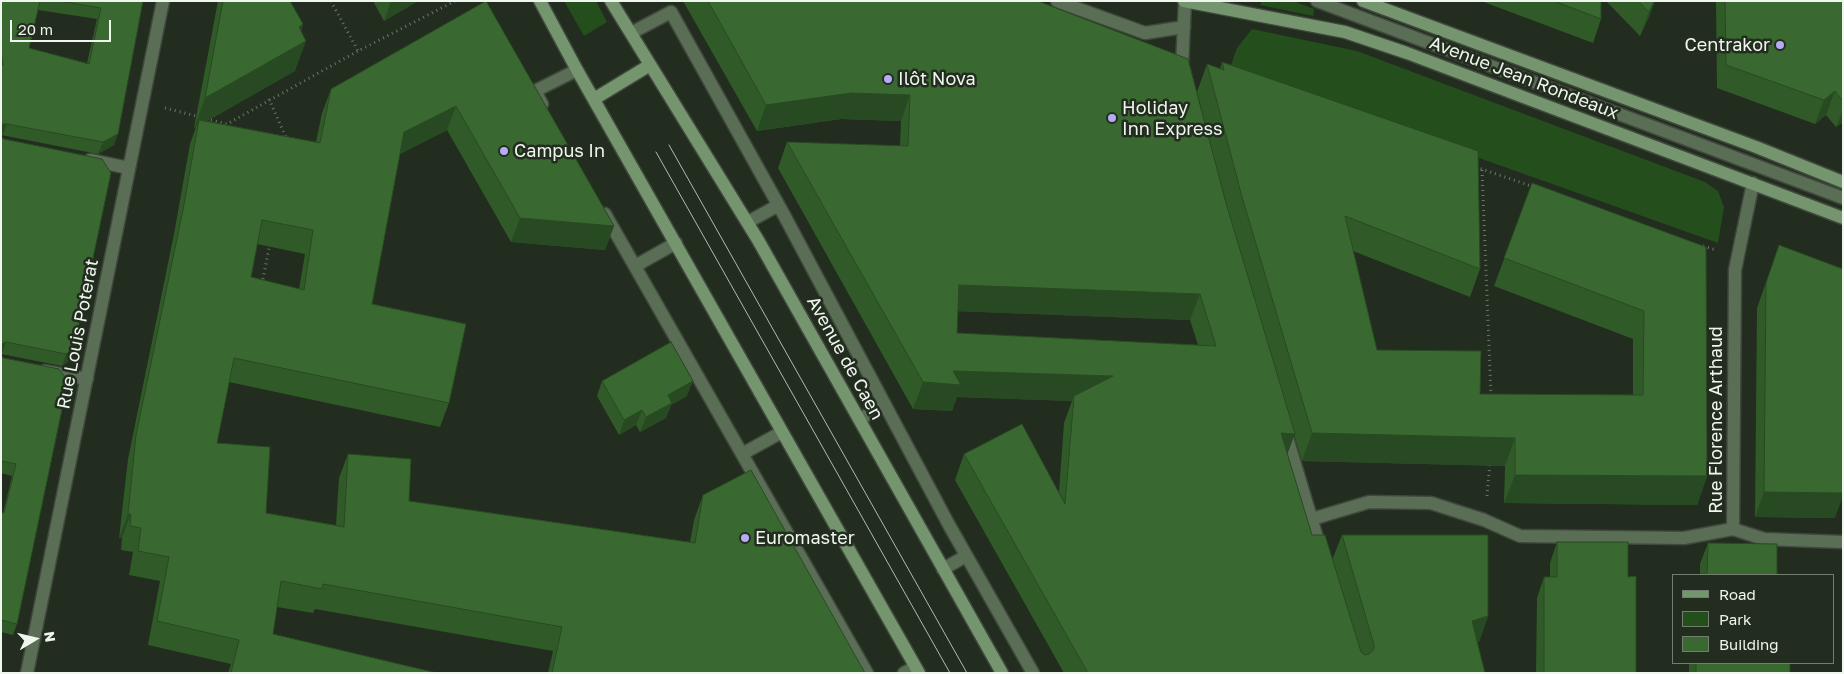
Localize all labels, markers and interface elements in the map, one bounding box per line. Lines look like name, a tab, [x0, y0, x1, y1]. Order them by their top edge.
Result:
scale bar	[12, 10, 114, 42]
text: 20 m	[18, 20, 53, 38]
street label: Avenue Jean Rondeaux	[1426, 32, 1622, 124]
place label: Centrakor	[1685, 34, 1770, 56]
marker: Centrakor	[1774, 39, 1786, 51]
place label: Ilôt Nova	[898, 68, 976, 90]
marker: Ilôt Nova	[882, 73, 894, 85]
place label: Holiday Inn Express	[1122, 97, 1223, 140]
marker: Holiday Inn Express	[1106, 112, 1118, 124]
place label: Campus In	[514, 140, 605, 162]
marker: Campus In	[498, 145, 510, 157]
street label: Rue Louis Poterat	[53, 257, 103, 411]
street label: Avenue de Caen	[802, 292, 888, 424]
street label: Rue Florence Arthaud	[1705, 326, 1727, 514]
place label: Euromaster	[755, 527, 855, 549]
marker: Euromaster	[739, 532, 751, 544]
legend	[1672, 574, 1834, 664]
text: Road	[1719, 585, 1756, 603]
text: Park	[1719, 610, 1751, 628]
north arrow	[10, 614, 60, 664]
text: N	[41, 630, 60, 643]
text: Building	[1719, 635, 1779, 653]

